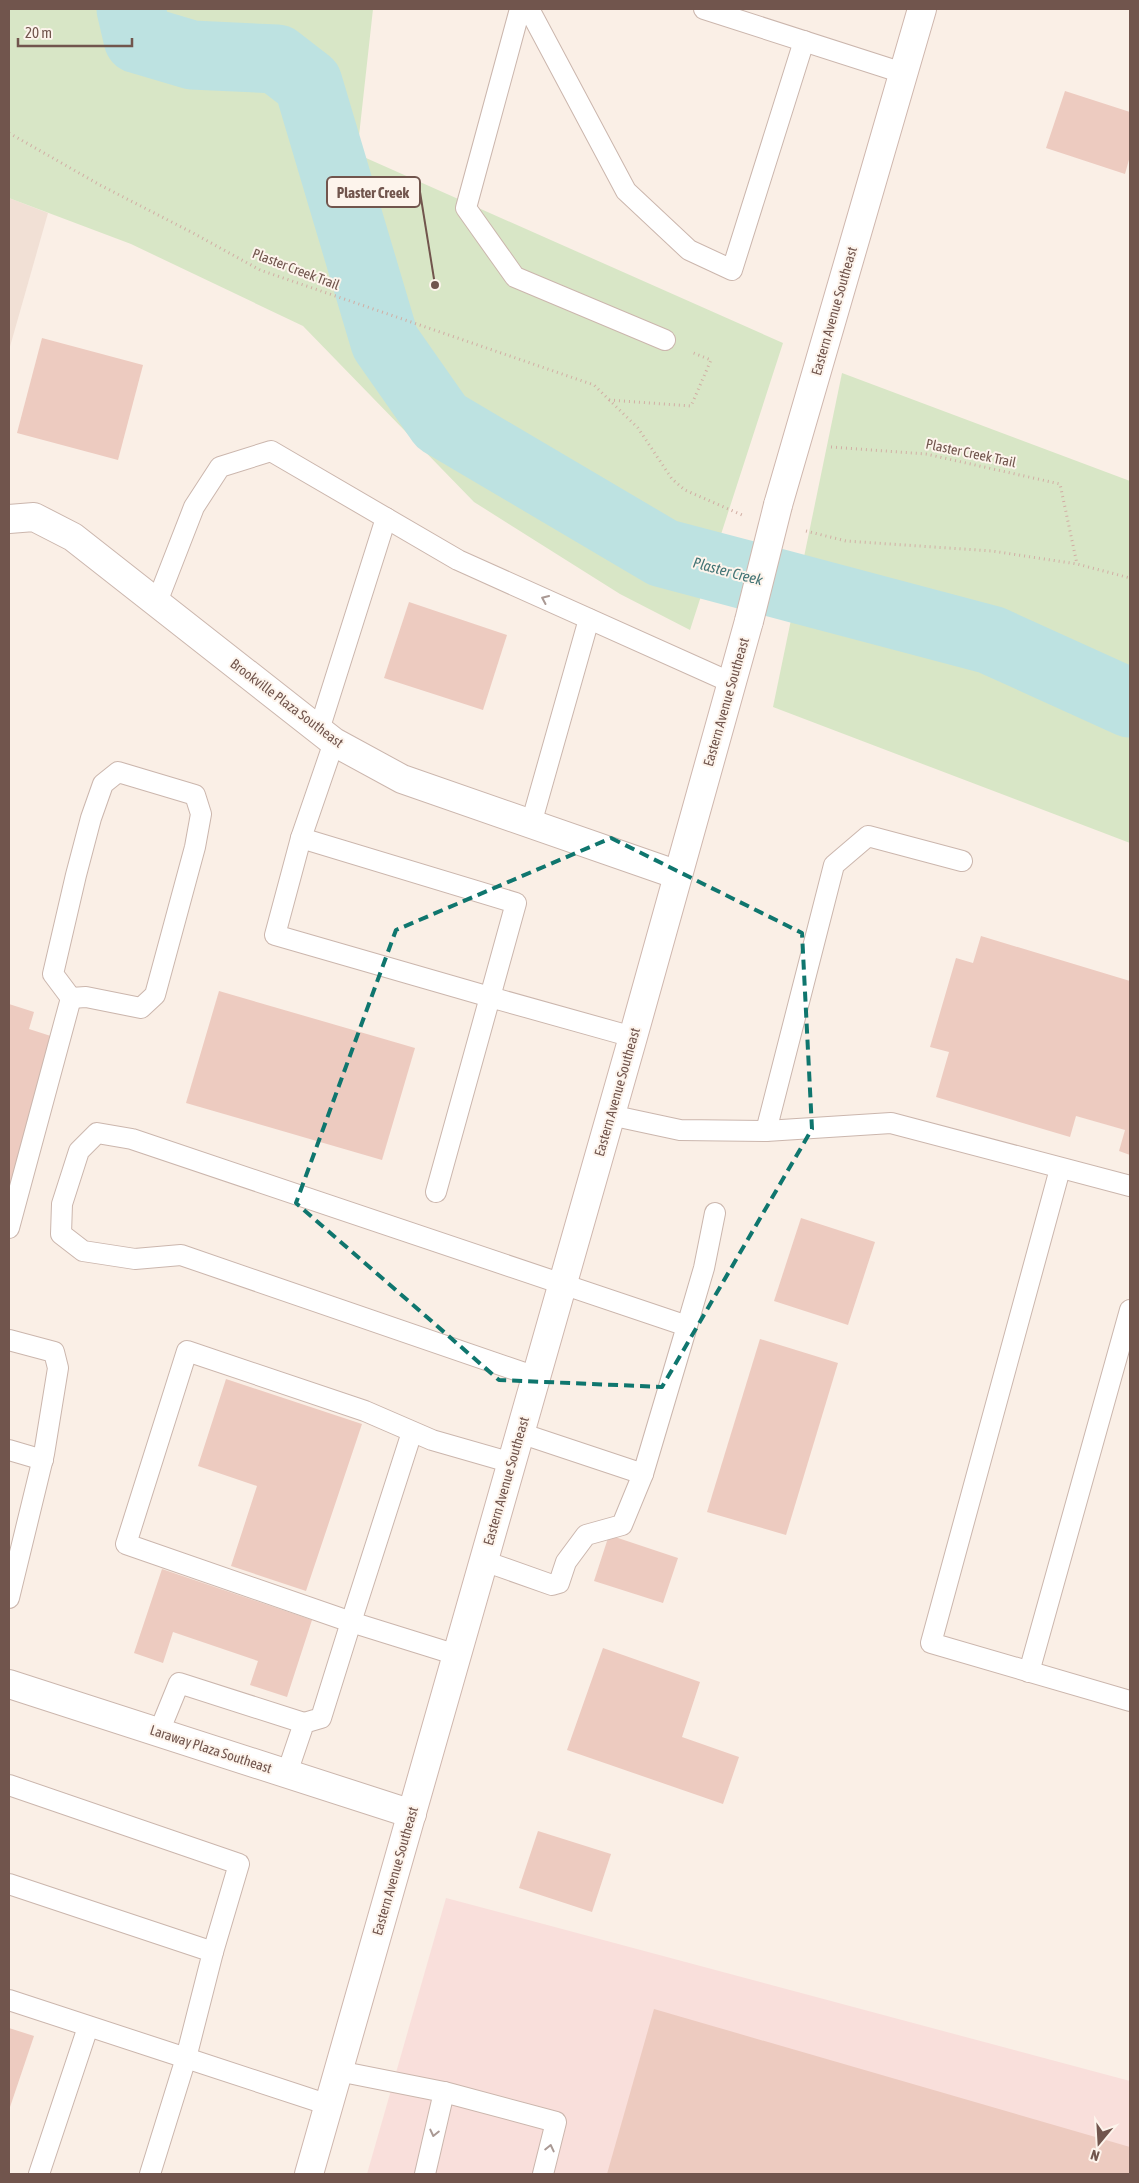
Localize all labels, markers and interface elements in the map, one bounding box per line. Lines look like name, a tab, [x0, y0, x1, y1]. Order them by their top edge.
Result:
scale bar	[18, 15, 131, 47]
text: 20 m	[25, 24, 52, 41]
callout: Plaster Creek	[327, 177, 420, 207]
text: Plaster Creek	[337, 184, 410, 201]
street label: Plaster Creek Trail	[250, 245, 342, 293]
street label: Eastern Avenue Southeast	[808, 245, 860, 377]
street label: Plaster Creek Trail	[924, 436, 1018, 470]
water label: Plaster Creek	[691, 554, 765, 589]
one-way arrow	[541, 595, 550, 606]
street label: Eastern Avenue Southeast	[700, 636, 752, 768]
street label: Brookville Plaza Southeast	[227, 655, 347, 751]
street label: Eastern Avenue Southeast	[591, 1026, 643, 1158]
street label: Eastern Avenue Southeast	[480, 1415, 532, 1547]
street label: Laraway Plaza Southeast	[148, 1722, 274, 1776]
street label: Eastern Avenue Southeast	[369, 1805, 421, 1937]
north arrow	[1074, 2118, 1124, 2168]
one-way arrow	[429, 2129, 440, 2137]
one-way arrow	[544, 2144, 555, 2153]
text: N	[1089, 2146, 1101, 2164]

